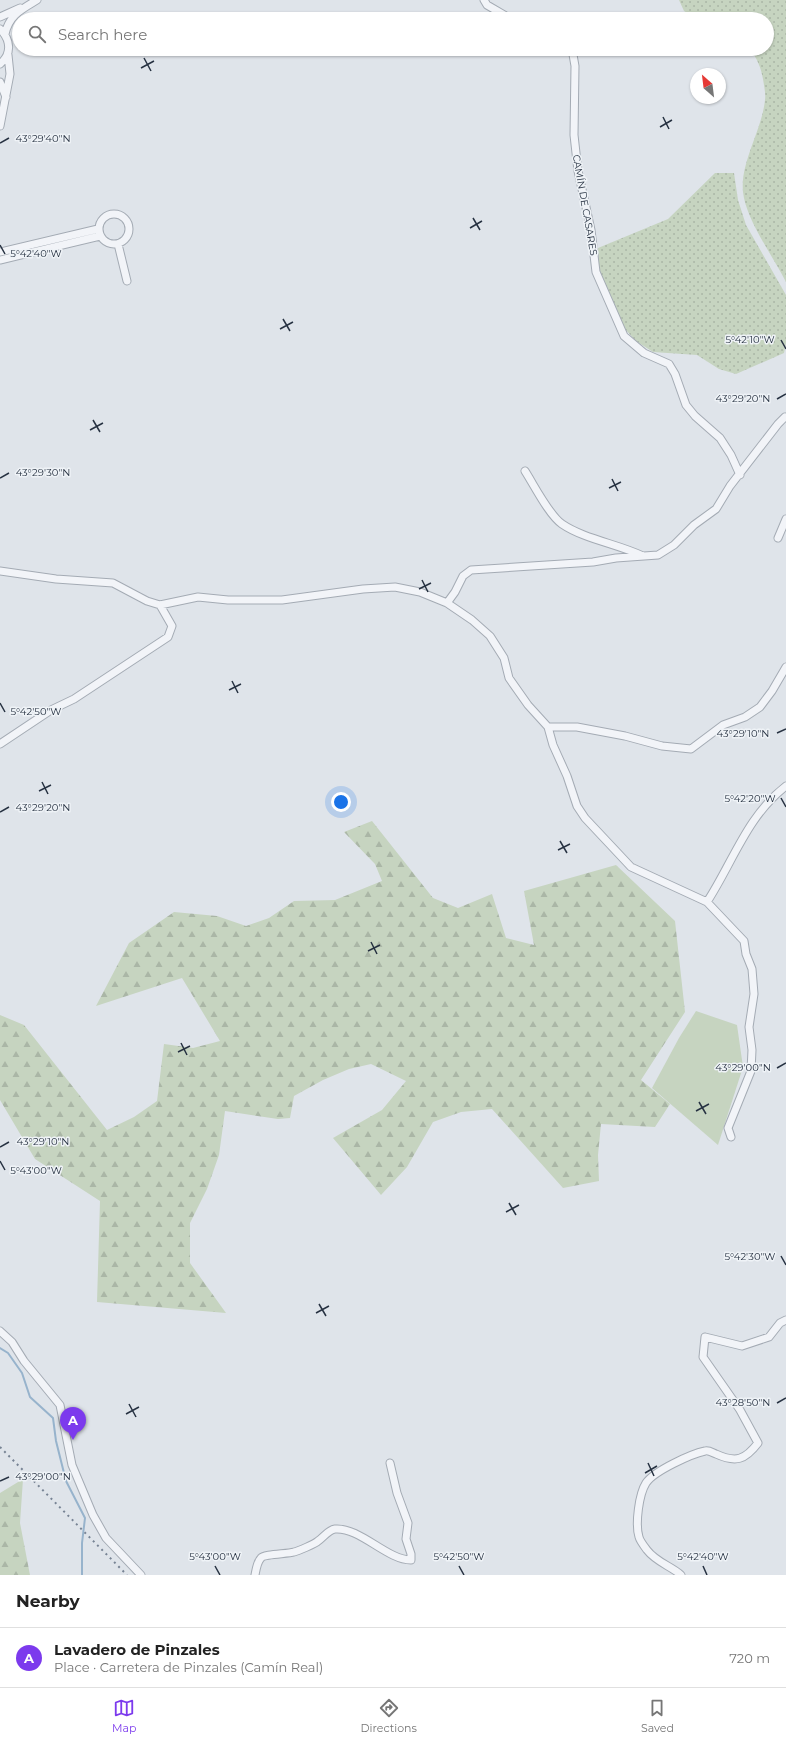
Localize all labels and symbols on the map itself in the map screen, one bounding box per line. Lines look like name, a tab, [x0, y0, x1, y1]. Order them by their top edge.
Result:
north arrow	[690, 68, 726, 104]
text: 43°29'40"N	[15, 132, 71, 145]
street label: CAMÍN DE CASARES	[570, 153, 600, 257]
text: 5°42'40"W	[10, 247, 62, 260]
text: 5°42'10"W	[725, 333, 775, 346]
text: 43°29'20"N	[716, 392, 770, 405]
text: 43°29'30"N	[16, 466, 70, 479]
text: 5°42'50"W	[11, 705, 61, 718]
text: 43°29'10"N	[717, 727, 769, 740]
your location	[331, 792, 351, 812]
text: 5°42'20"W	[724, 792, 776, 805]
text: 43°29'20"N	[16, 801, 70, 814]
text: 43°29'00"N	[715, 1061, 771, 1074]
text: 43°29'10"N	[17, 1135, 69, 1148]
text: 5°43'00"W	[10, 1164, 62, 1177]
text: 5°42'30"W	[725, 1250, 775, 1263]
text: 43°28'50"N	[716, 1396, 770, 1409]
pin: A	[60, 1407, 86, 1440]
text: 43°29'00"N	[15, 1470, 71, 1483]
text: 5°43'00"W	[189, 1550, 241, 1563]
text: 5°42'50"W	[434, 1550, 484, 1563]
text: 5°42'40"W	[677, 1550, 729, 1563]

